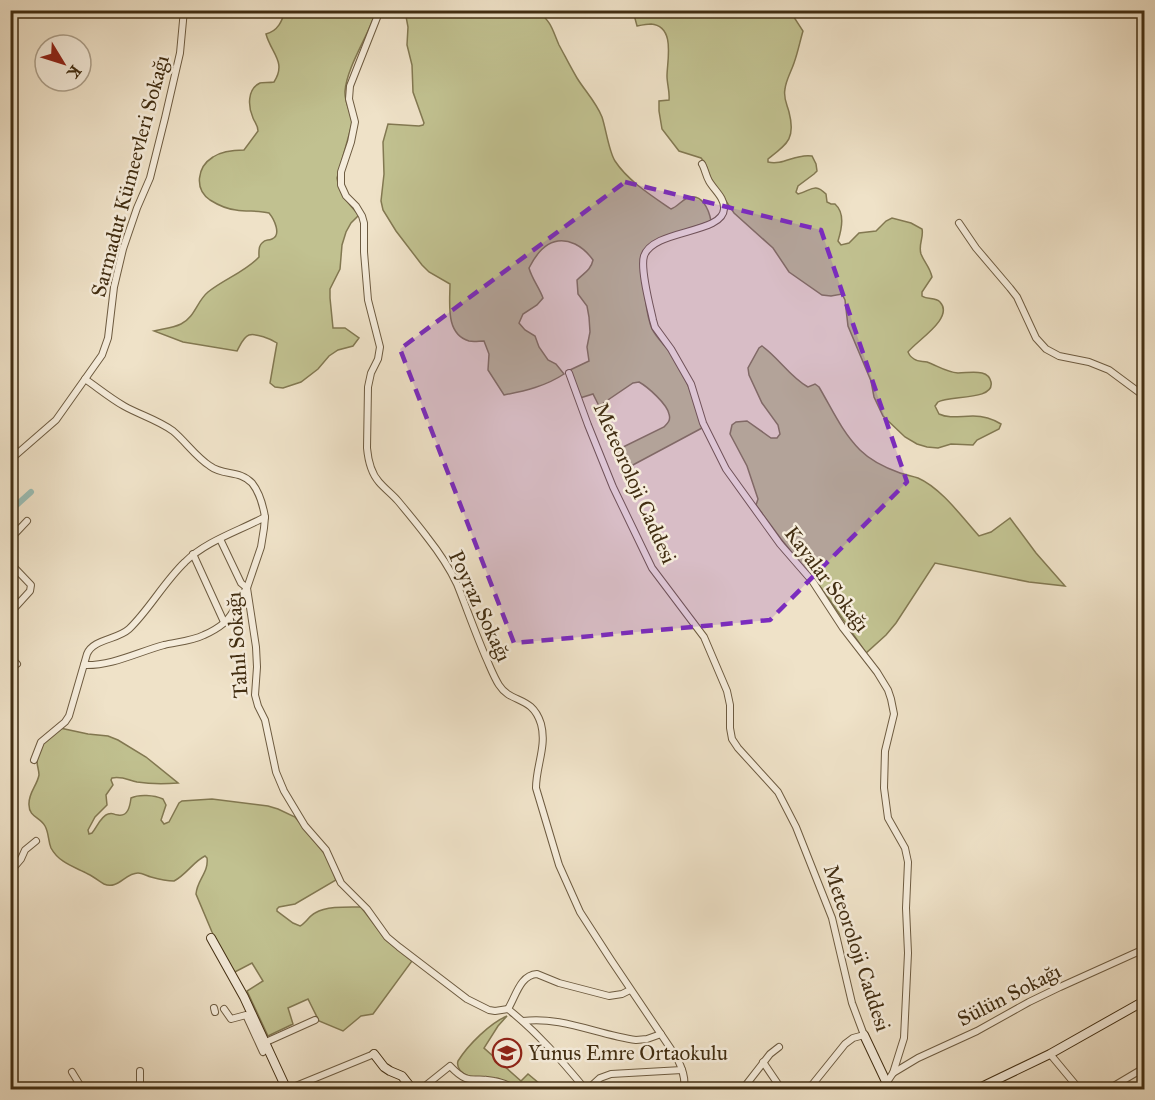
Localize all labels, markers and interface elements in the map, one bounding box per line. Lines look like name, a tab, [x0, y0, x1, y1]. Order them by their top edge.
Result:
north arrow	[33, 33, 93, 93]
street label: Sarmadut Kümeevleri Sokağı	[85, 52, 175, 300]
text: K	[63, 62, 85, 83]
street label: Meteoroloji Caddesi	[588, 398, 682, 568]
street label: Kayalar Sokağı	[779, 521, 875, 637]
street label: Poyraz Sokağı	[443, 546, 517, 666]
street label: Tahıl Sokağı	[220, 591, 254, 699]
street label: Meteoroloji Caddesi	[818, 861, 896, 1035]
street label: Sülün Sokağı	[953, 958, 1065, 1032]
school or university icon: Yunus Emre Ortaokulu	[491, 1037, 523, 1069]
place label: Yunus Emre Ortaokulu	[528, 1040, 728, 1066]

